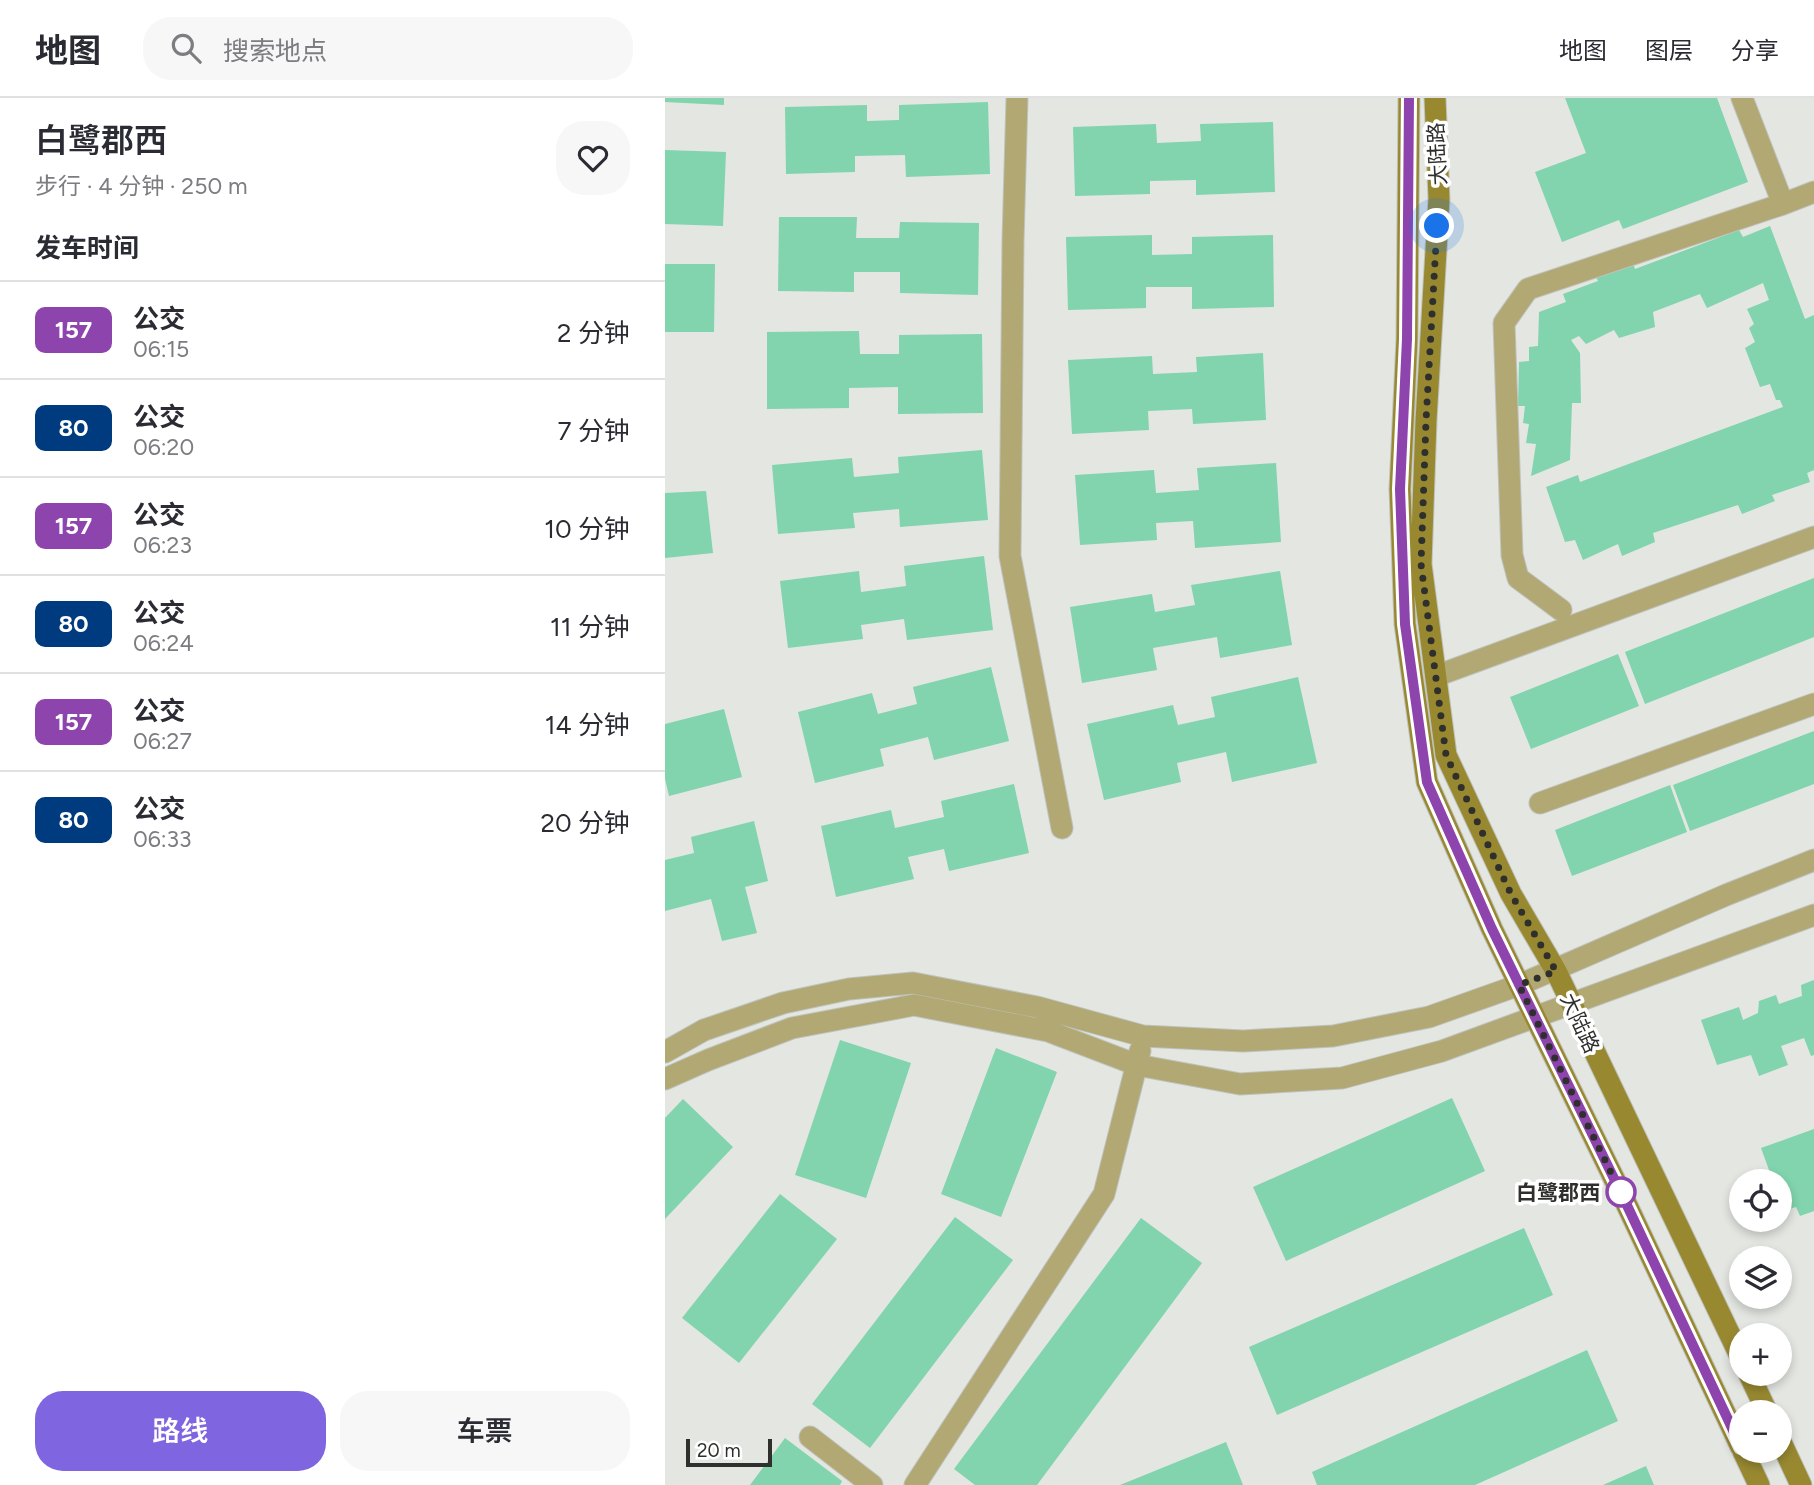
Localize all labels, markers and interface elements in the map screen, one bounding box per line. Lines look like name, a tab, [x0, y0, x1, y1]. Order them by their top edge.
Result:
search box	[143, 17, 633, 80]
icon: search	[167, 29, 205, 67]
text: 地图	[35, 31, 101, 70]
text: 搜索地点	[223, 35, 327, 67]
text: 地图	[1559, 36, 1607, 65]
text: 图层	[1645, 36, 1693, 65]
text: 分享	[1731, 36, 1779, 65]
text: 白鹭郡西	[35, 121, 167, 160]
button: heart	[556, 121, 630, 195]
street label: 大陆路	[1423, 122, 1451, 186]
text: 步行 · 4 分钟 · 250 m	[35, 172, 247, 200]
your location	[1419, 208, 1454, 243]
text: 发车时间	[35, 232, 139, 264]
text: 公交	[133, 303, 185, 335]
text: 157	[55, 315, 92, 344]
text: 2 分钟	[557, 317, 630, 349]
text: 06:15	[133, 335, 189, 363]
text: 公交	[133, 401, 185, 433]
text: 80	[58, 413, 89, 442]
text: 7 分钟	[558, 415, 630, 447]
text: 06:20	[133, 433, 194, 461]
text: 公交	[133, 499, 185, 531]
text: 157	[55, 511, 92, 540]
text: 10 分钟	[544, 513, 630, 545]
text: 06:23	[133, 531, 192, 559]
text: 公交	[133, 597, 185, 629]
text: 80	[58, 609, 89, 638]
text: 11 分钟	[550, 611, 630, 643]
text: 06:24	[133, 629, 194, 657]
text: 公交	[133, 695, 185, 727]
text: 157	[55, 707, 92, 736]
text: 14 分钟	[545, 709, 630, 741]
text: 06:27	[133, 727, 192, 755]
text: 公交	[133, 793, 185, 825]
text: 80	[58, 805, 89, 834]
text: 20 分钟	[540, 807, 630, 839]
text: 06:33	[133, 825, 192, 853]
street label: 大陆路	[1555, 989, 1605, 1057]
map controls	[1729, 1169, 1792, 1463]
button: locate	[1729, 1169, 1792, 1232]
marker: 白鹭郡西	[1606, 1177, 1636, 1207]
place label: 白鹭郡西	[1516, 1180, 1600, 1205]
button: layers	[1729, 1246, 1792, 1309]
button: +	[1729, 1323, 1792, 1386]
button: 路线	[35, 1391, 326, 1471]
button: 车票	[340, 1391, 630, 1471]
button: −	[1729, 1400, 1792, 1463]
scale bar	[686, 1436, 772, 1468]
text: 20 m	[697, 1439, 741, 1462]

